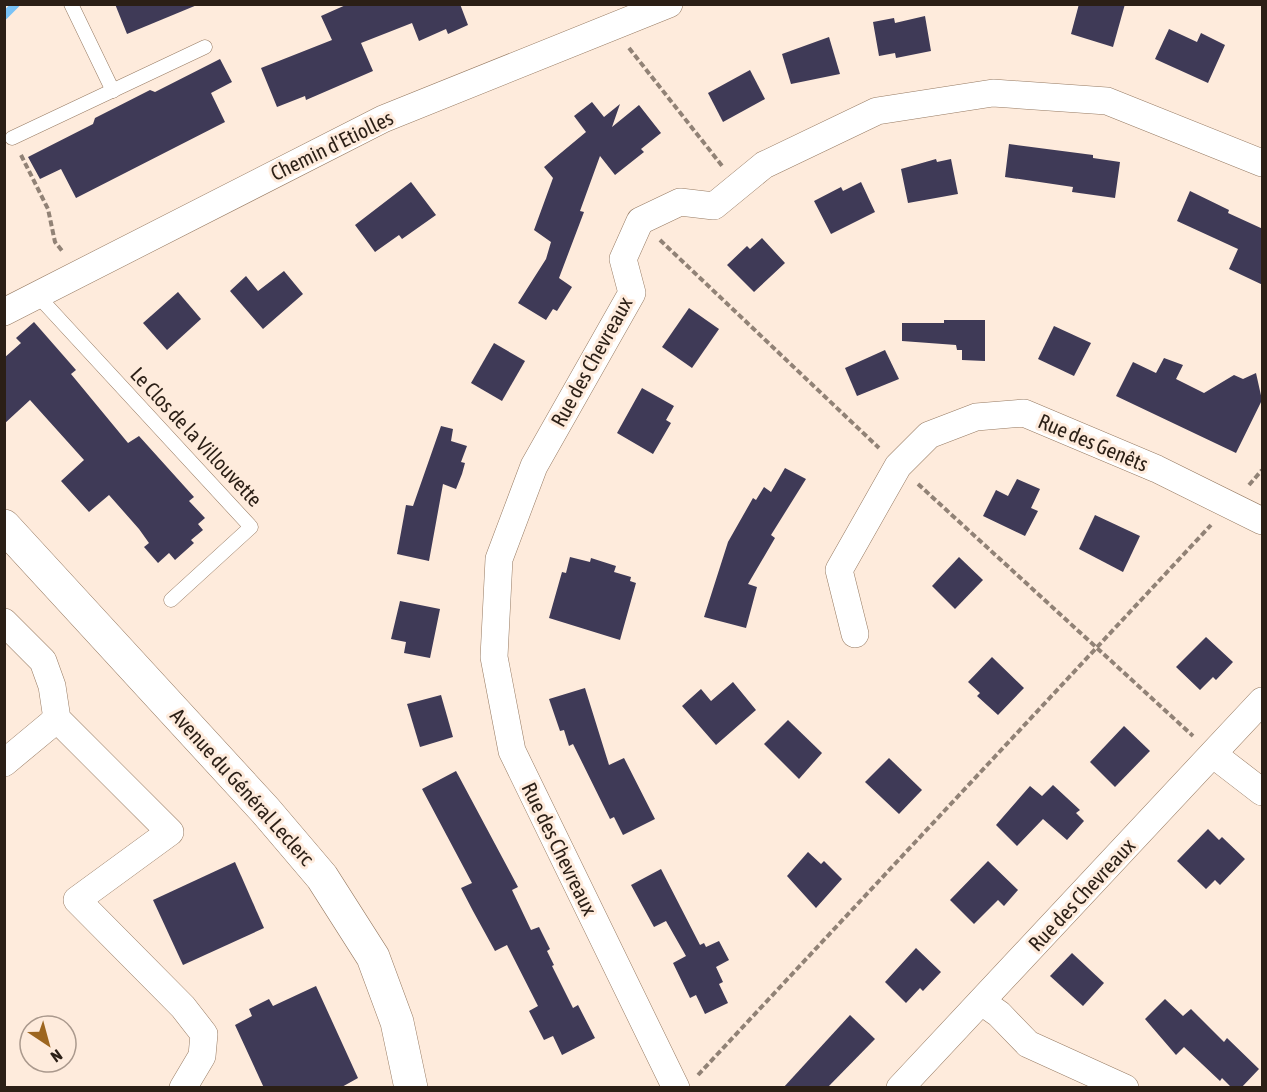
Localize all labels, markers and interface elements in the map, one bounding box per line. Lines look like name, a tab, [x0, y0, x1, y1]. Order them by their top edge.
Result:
street label: Chemin d'Etiolles	[266, 105, 397, 185]
street label: Rue des Chevreaux	[546, 292, 637, 431]
street label: Le Clos de la Villouvette	[126, 362, 267, 511]
street label: Rue des Genêts	[1035, 408, 1152, 476]
street label: Avenue du Général Leclerc	[166, 703, 320, 870]
street label: Rue des Chevreaux	[517, 778, 603, 919]
street label: Rue des Chevreaux	[1023, 833, 1140, 955]
north arrow	[18, 1014, 78, 1074]
text: N	[48, 1046, 66, 1066]

